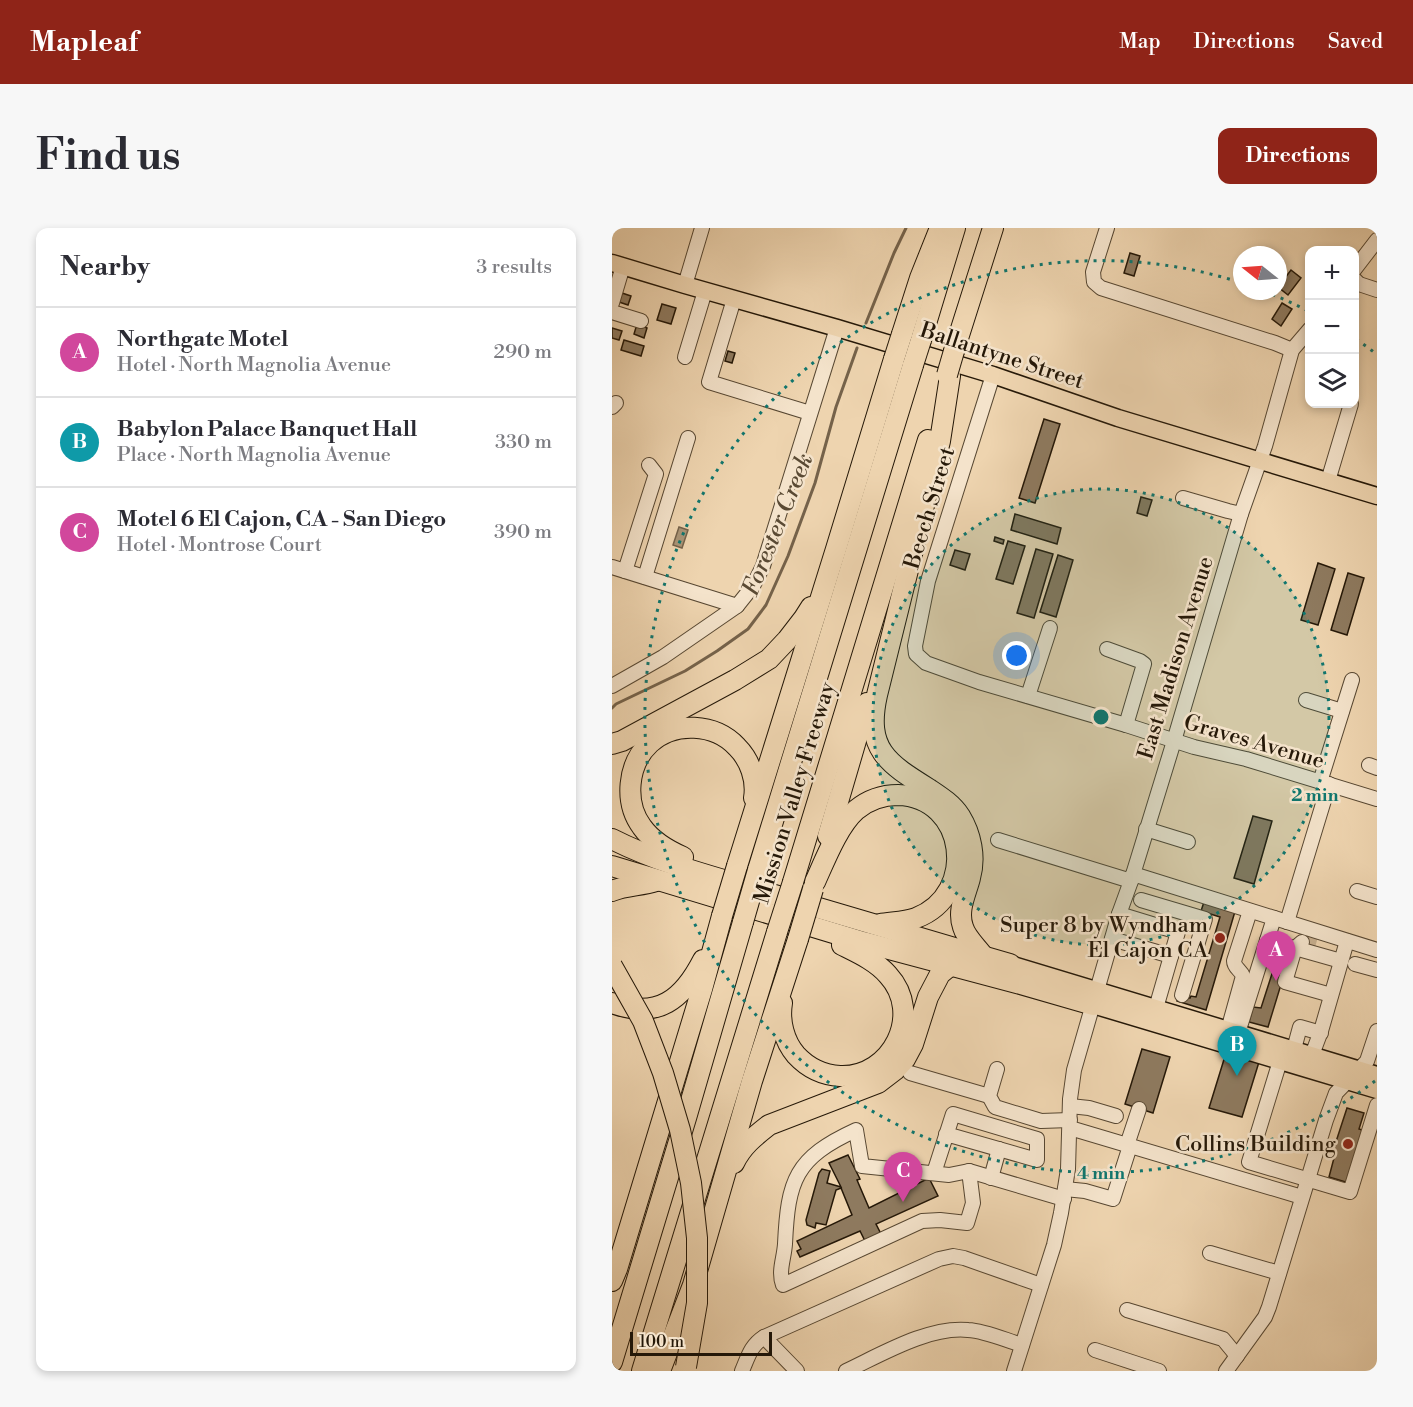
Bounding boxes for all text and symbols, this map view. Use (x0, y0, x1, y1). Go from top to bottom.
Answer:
text: Mapleaf (30, 25, 138, 60)
text: Map (1119, 29, 1161, 55)
text: Directions (1194, 29, 1295, 55)
text: Saved (1328, 29, 1383, 55)
button: Directions (1218, 128, 1377, 184)
text: Find us (36, 130, 180, 183)
north arrow (1233, 246, 1287, 300)
map controls (1305, 246, 1359, 408)
button: + (1305, 246, 1359, 300)
text: Nearby (60, 251, 150, 283)
text: 3 results (476, 255, 552, 280)
button: − (1305, 300, 1359, 354)
street label: Ballantyne Street (916, 316, 1088, 395)
text: Northgate Motel (117, 326, 288, 353)
text: A (72, 340, 87, 365)
text: 290 m (494, 340, 552, 365)
text: Hotel · North Magnolia Avenue (117, 353, 391, 378)
button: layers (1305, 354, 1359, 408)
text: Babylon Palace Banquet Hall (117, 416, 417, 443)
text: B (72, 430, 87, 455)
text: 330 m (495, 430, 552, 455)
text: Place · North Magnolia Avenue (117, 443, 391, 468)
street label: Beech Street (898, 444, 961, 573)
water label: Forester Creek (736, 449, 820, 601)
text: Motel 6 El Cajon, CA - San Diego (117, 506, 446, 533)
text: C (72, 520, 87, 545)
text: 390 m (494, 520, 552, 545)
text: Hotel · Montrose Court (117, 533, 322, 558)
street label: East Madison Avenue (1132, 553, 1220, 763)
your location (1002, 641, 1031, 670)
street label: Mission Valley Freeway (748, 679, 842, 907)
centre of rings (1091, 707, 1111, 727)
street label: Graves Avenue (1181, 709, 1327, 775)
text: 2 min (1291, 784, 1339, 807)
place label: Super 8 by Wyndham El Cajon CA (1000, 912, 1209, 964)
marker: Super 8 by Wyndham El Cajon CA (1213, 931, 1227, 945)
pin: A (1256, 932, 1296, 981)
pin: B (1218, 1026, 1256, 1076)
place label: Collins Building (1175, 1131, 1337, 1158)
marker: Collins Building (1341, 1137, 1355, 1151)
pin: C (884, 1152, 922, 1202)
text: 4 min (1077, 1162, 1125, 1185)
scale bar (630, 1329, 772, 1356)
text: 100 m (639, 1332, 684, 1352)

